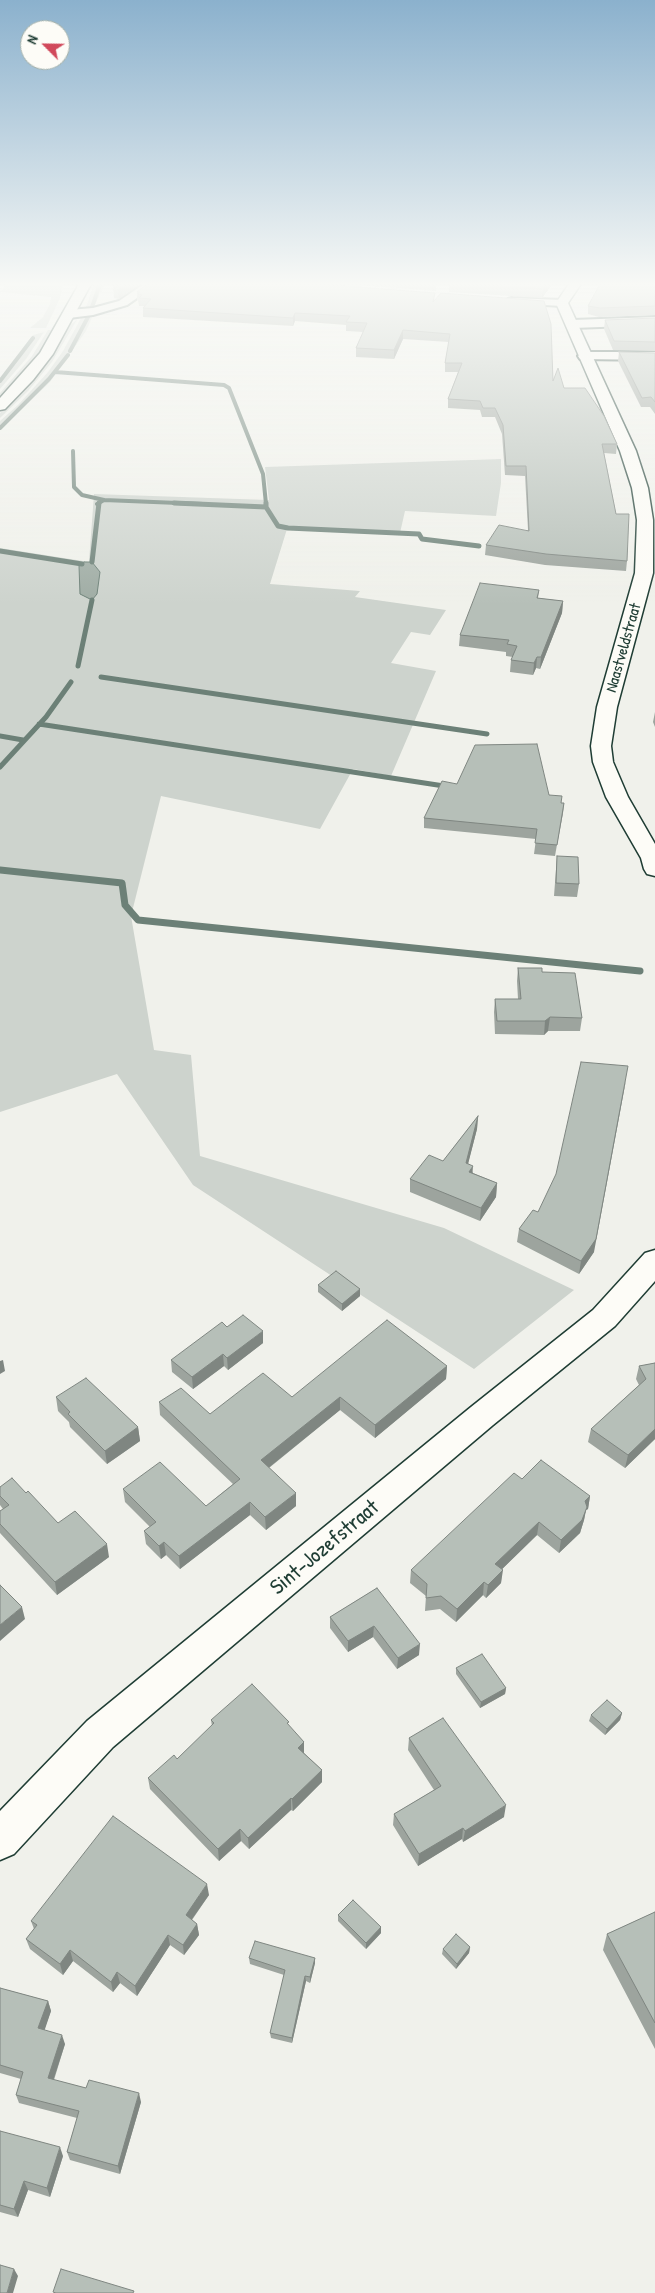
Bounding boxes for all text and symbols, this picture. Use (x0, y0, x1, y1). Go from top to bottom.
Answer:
north arrow (20, 20, 70, 70)
text: N (21, 32, 42, 46)
street label: Naastveldstraat (602, 601, 646, 695)
street label: Sint-Jozefstraat (265, 1495, 385, 1601)

